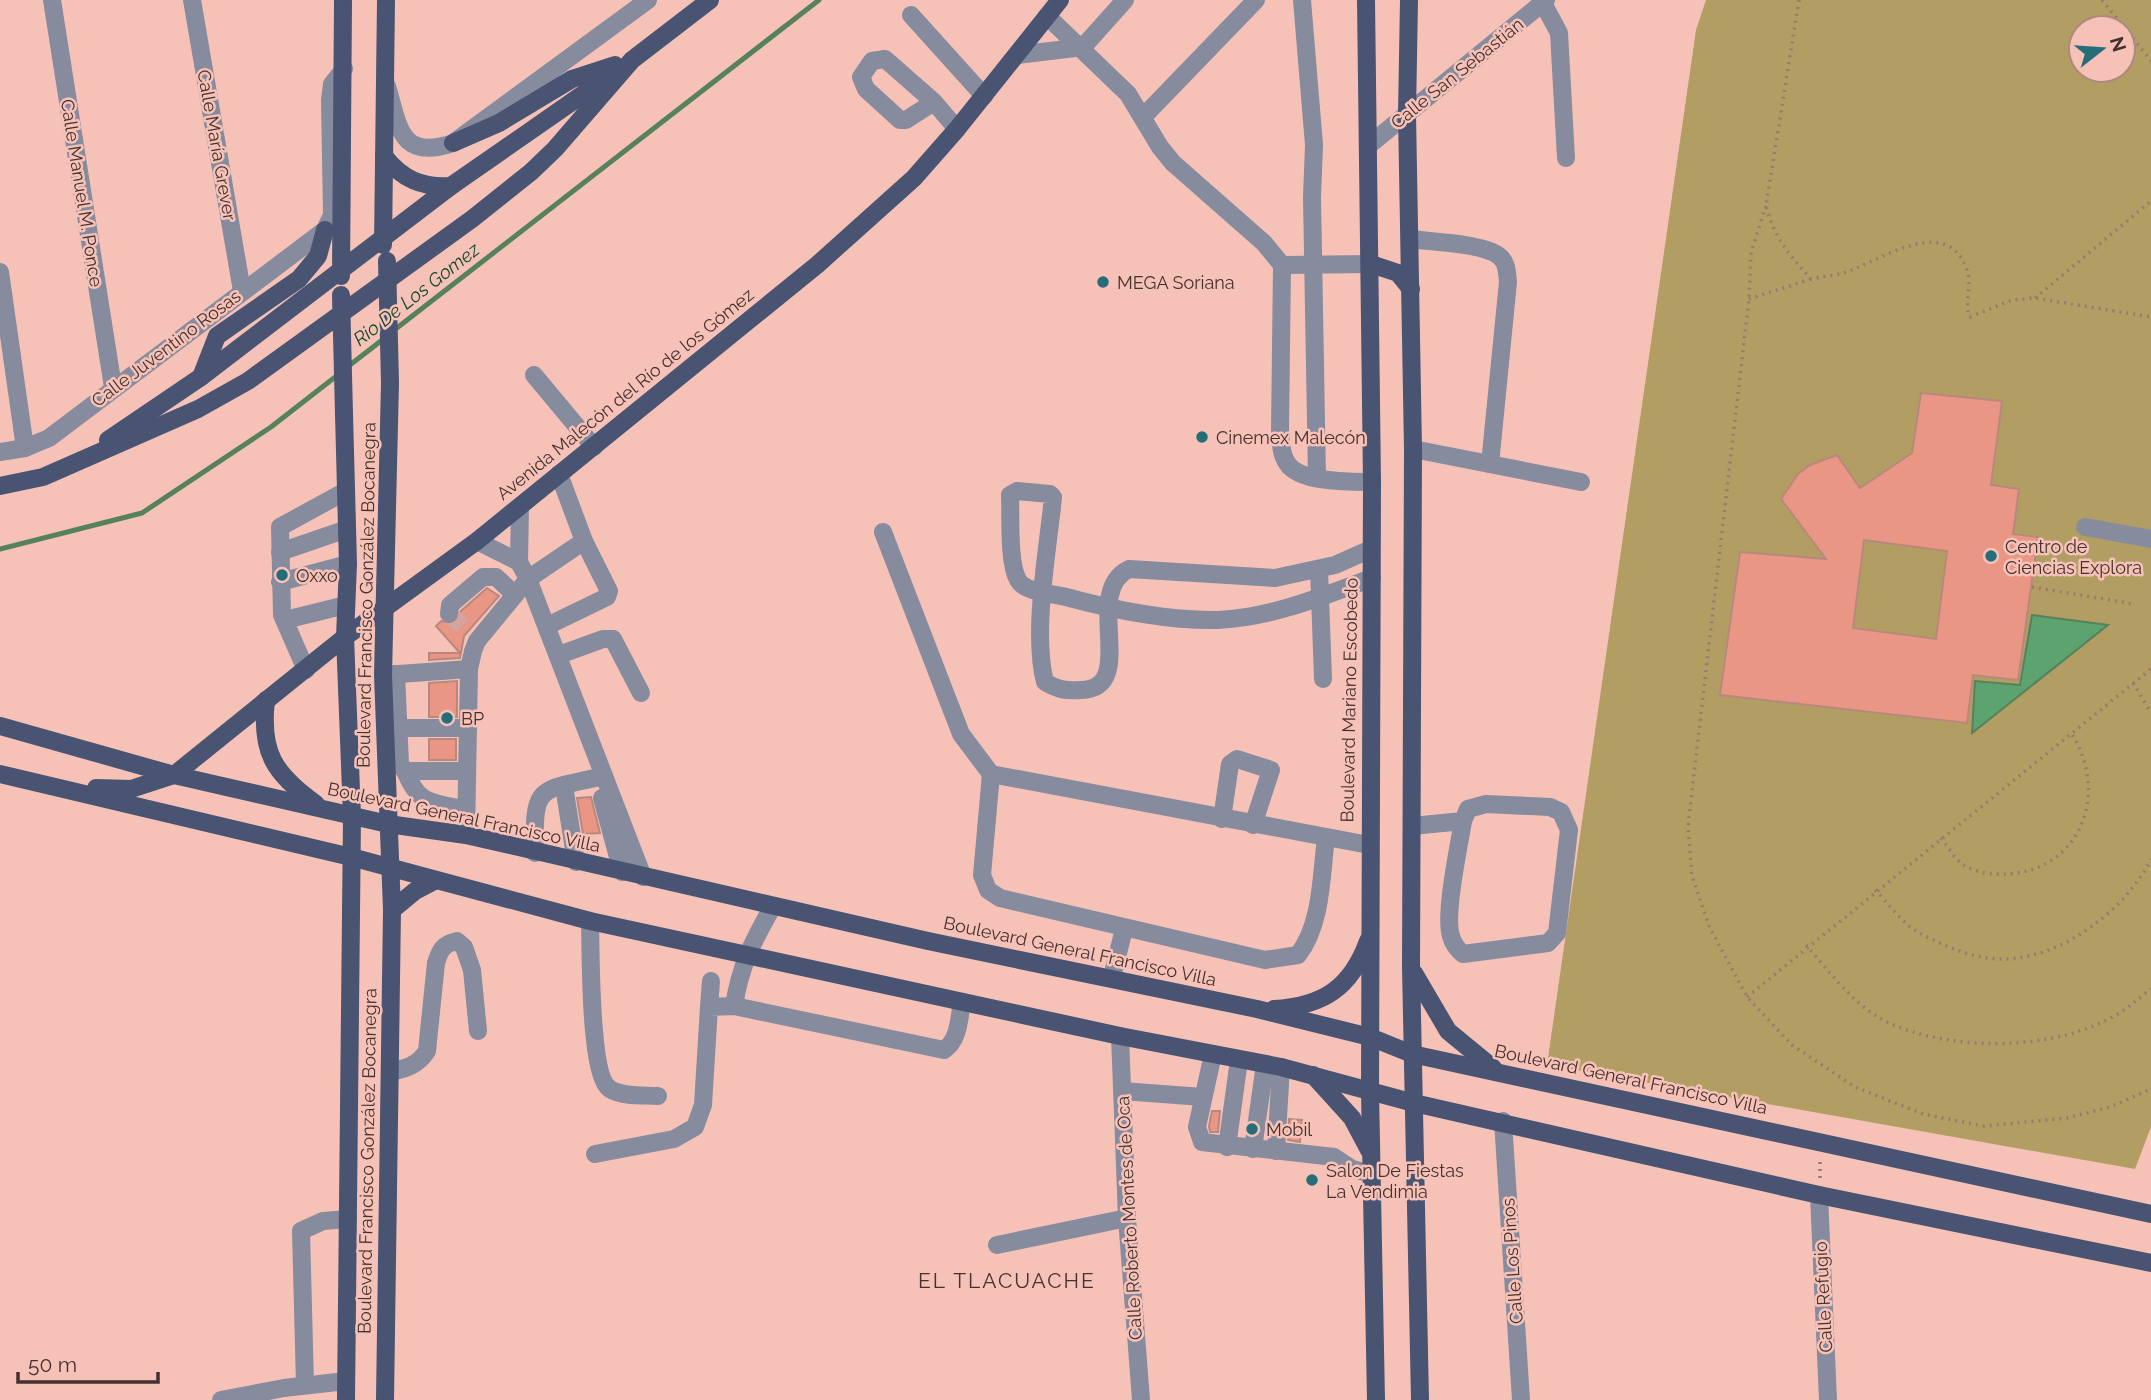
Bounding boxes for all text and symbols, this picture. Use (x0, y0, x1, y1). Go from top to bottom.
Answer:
street label: Calle San Sebastián (1387, 13, 1527, 133)
north arrow (2067, 14, 2137, 84)
text: N (2106, 34, 2131, 54)
street label: Calle María Grever (193, 68, 241, 223)
street label: Calle Manuel M. Ponce (57, 98, 107, 289)
water label: Rio De Los Gomez (349, 237, 484, 350)
place label: MEGA Soriana (1117, 272, 1235, 293)
marker: MEGA Soriana (1095, 274, 1111, 290)
street label: Avenida Malecón del Río de los Gómez (492, 284, 758, 504)
street label: Calle Juventino Rosas (87, 285, 245, 411)
street label: Boulevard Francisco González Bocanegra (352, 422, 380, 768)
place label: Cinemex Malecón (1216, 427, 1366, 448)
marker: Cinemex Malecón (1194, 429, 1210, 445)
place label: Centro de Ciencias Explora (2005, 536, 2142, 578)
marker: Centro de Ciencias Explora (1983, 548, 1999, 564)
place label: Oxxo (296, 565, 338, 586)
marker: Oxxo (274, 567, 290, 583)
street label: Boulevard Mariano Escobedo (1336, 577, 1362, 823)
place label: BP (461, 708, 484, 729)
marker: BP (439, 710, 455, 726)
street label: Boulevard General Francisco Villa (326, 778, 602, 856)
street label: Boulevard General Francisco Villa (942, 912, 1218, 990)
street label: Boulevard Francisco González Bocanegra (353, 988, 381, 1334)
street label: Boulevard General Francisco Villa (1493, 1040, 1769, 1118)
street label: Calle Roberto Montes de Oca (1112, 1095, 1146, 1341)
place label: Mobil (1266, 1119, 1312, 1140)
marker: Mobil (1244, 1121, 1260, 1137)
place label: Salon De Fiestas La Vendimia (1326, 1160, 1464, 1202)
marker: Salon De Fiestas La Vendimia (1304, 1172, 1320, 1188)
street label: Calle Los Pinos (1497, 1197, 1527, 1325)
street label: Calle Refugio (1810, 1241, 1836, 1353)
district label: EL TLACUACHE (918, 1268, 1096, 1293)
scale bar (18, 1340, 158, 1384)
text: 50 m (28, 1352, 77, 1377)

